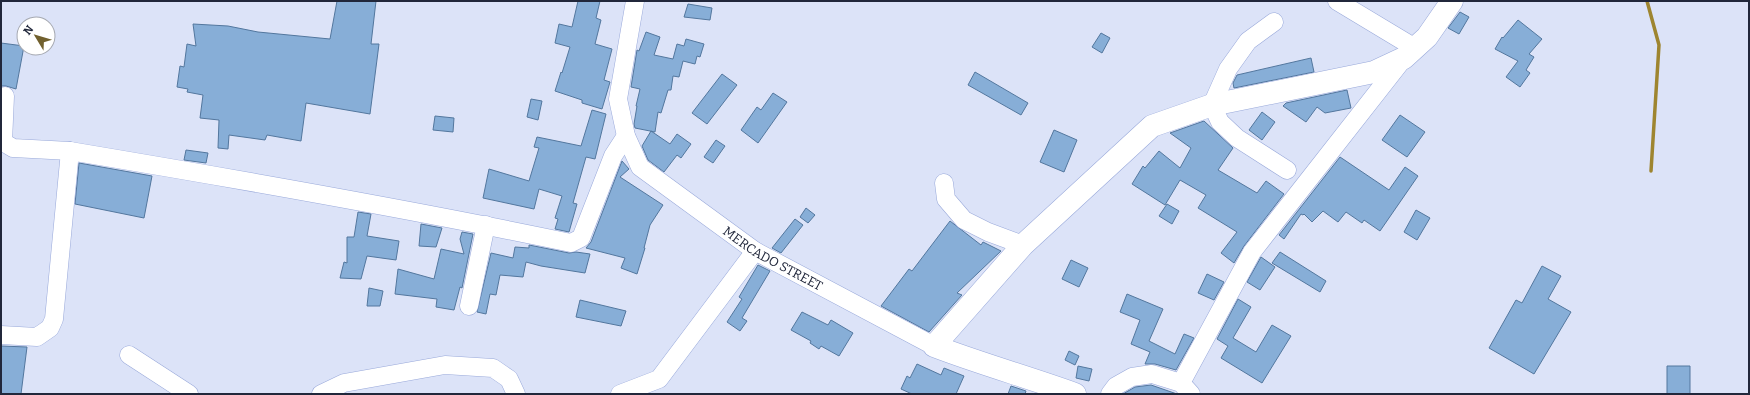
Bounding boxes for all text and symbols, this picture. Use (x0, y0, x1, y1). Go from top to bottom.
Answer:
north arrow (16, 16, 56, 56)
text: N (21, 22, 37, 38)
street label: MERCADO STREET (721, 223, 826, 293)

